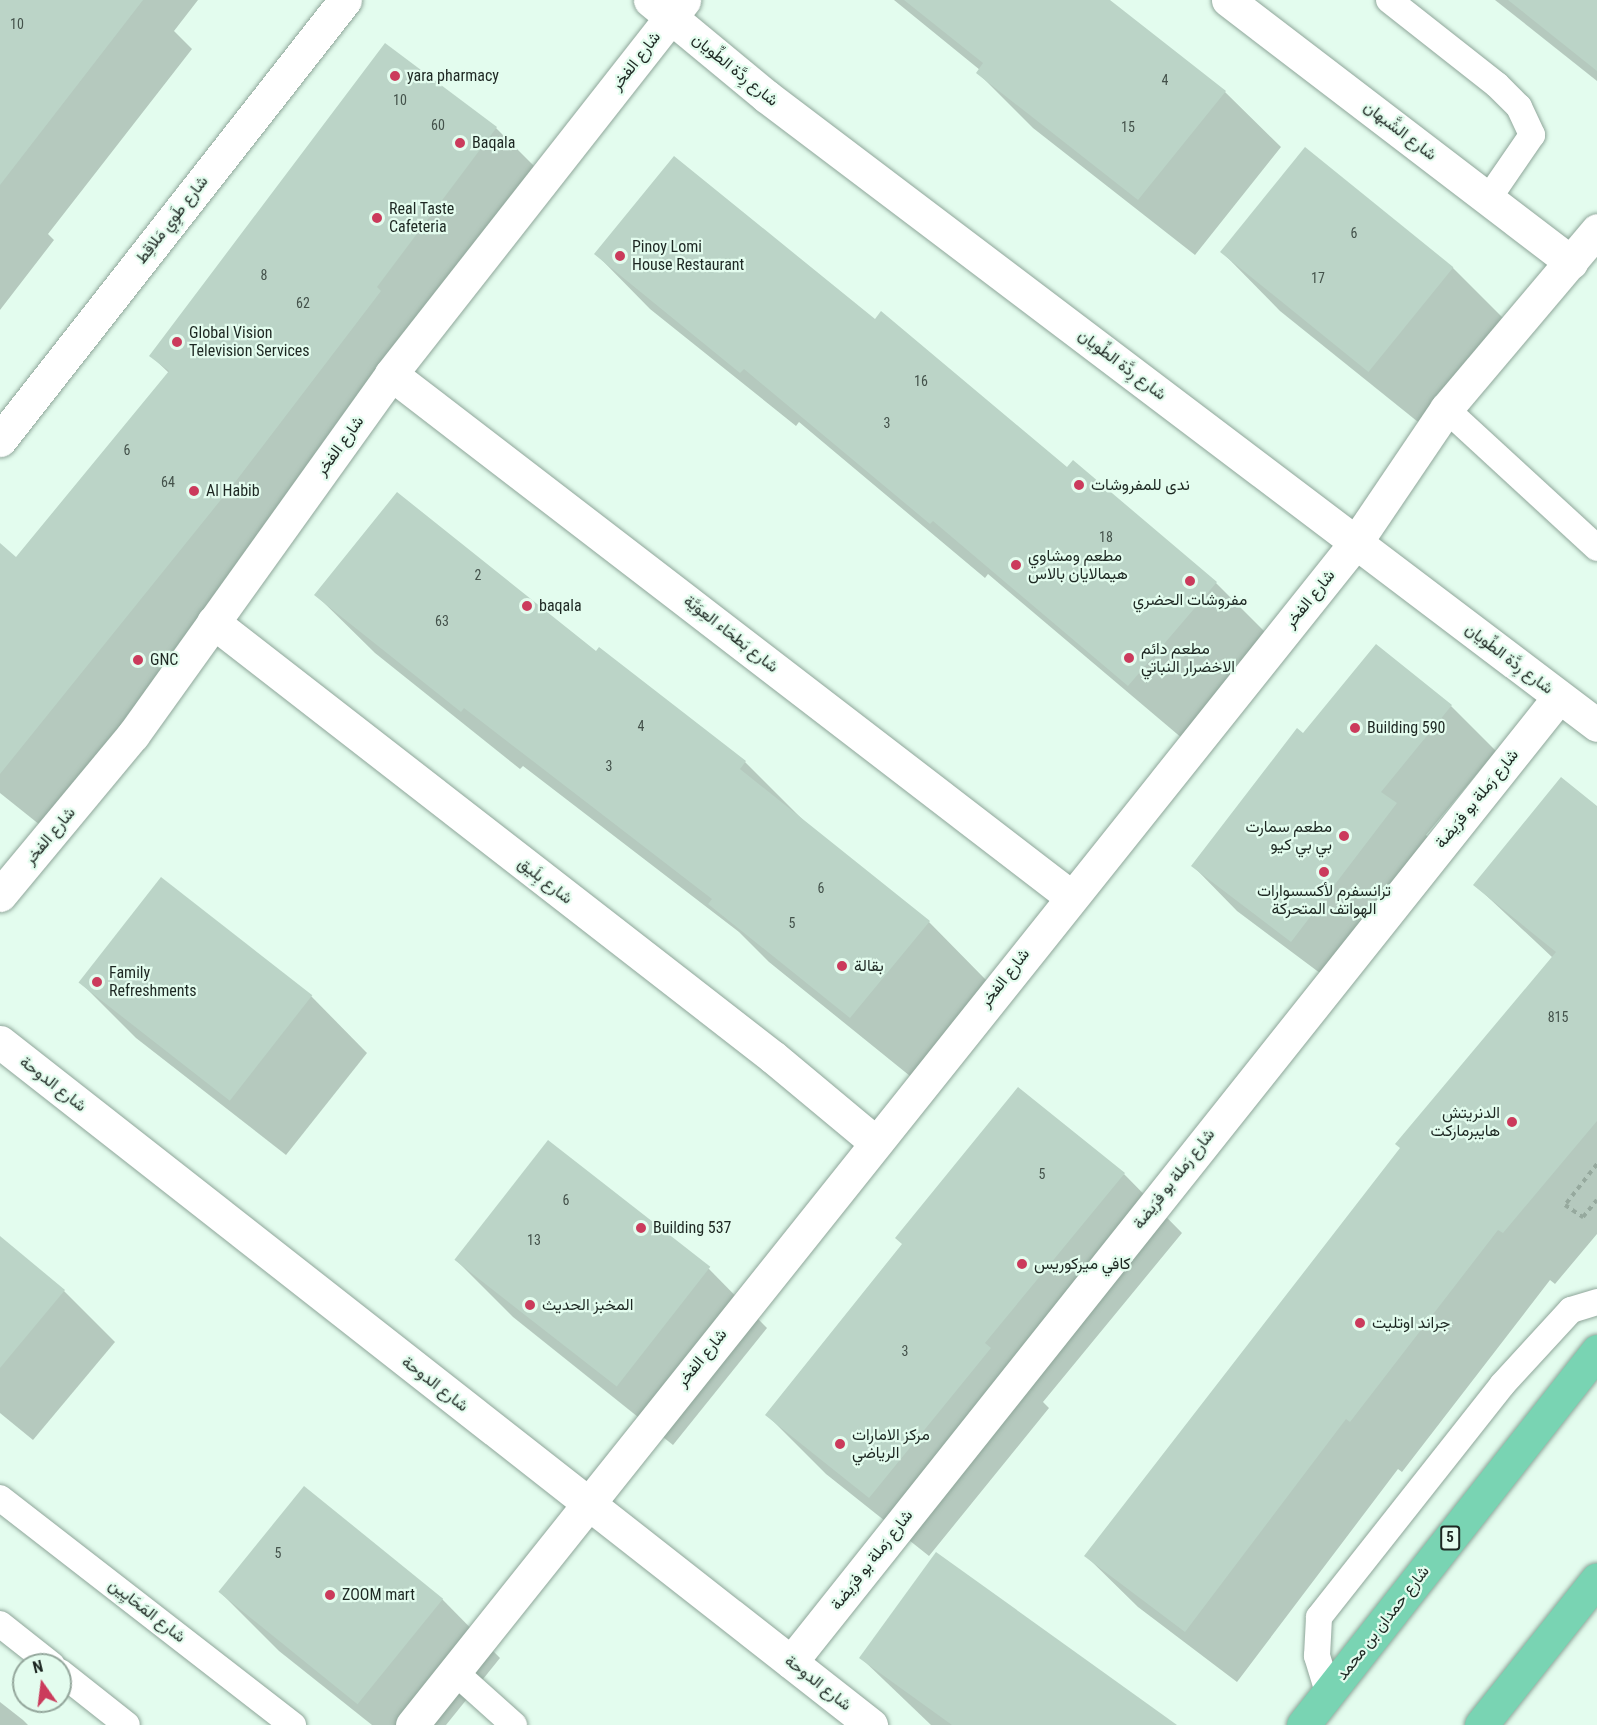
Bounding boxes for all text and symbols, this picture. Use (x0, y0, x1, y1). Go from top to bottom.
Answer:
house number: 10 (10, 16, 24, 32)
street label: شارع الفخر (607, 28, 665, 94)
street label: شارع رِدَّة الطِّويان (688, 29, 782, 111)
place label: yara pharmacy (407, 66, 499, 86)
marker: yara pharmacy (388, 69, 402, 83)
house number: 4 (1162, 72, 1168, 88)
house number: 10 (393, 92, 407, 108)
street label: شارع الشَّبهان (1360, 97, 1440, 165)
house number: 60 (431, 117, 445, 133)
house number: 15 (1121, 119, 1135, 135)
place label: Baqala (472, 133, 515, 153)
marker: Baqala (453, 136, 467, 150)
street label: شارع طَوِي مَلاقِط (132, 172, 212, 268)
place label: Real Taste Cafeteria (389, 199, 455, 237)
marker: Real Taste Cafeteria (370, 211, 384, 225)
house number: 6 (1351, 225, 1357, 241)
place label: Pinoy Lomi House Restaurant (632, 237, 744, 275)
marker: Pinoy Lomi House Restaurant (613, 249, 627, 263)
house number: 8 (261, 267, 267, 283)
house number: 17 (1311, 270, 1325, 286)
house number: 62 (296, 295, 310, 311)
place label: Global Vision Television Services (189, 323, 310, 361)
street label: شارع رِدَّة الطِّويان (1074, 326, 1170, 404)
marker: Global Vision Television Services (170, 335, 184, 349)
house number: 16 (914, 373, 928, 389)
street label: شارع الفخر (312, 412, 368, 480)
house number: 3 (884, 415, 890, 431)
house number: 6 (124, 442, 130, 458)
house number: 64 (161, 474, 175, 490)
place label: ندى للمفروشات (1091, 475, 1190, 495)
marker: ندى للمفروشات (1072, 478, 1086, 492)
place label: Al Habib (206, 481, 260, 501)
marker: Al Habib (187, 484, 201, 498)
house number: 18 (1099, 529, 1113, 545)
place label: مطعم ومشاوي هيمالايان بالاس (1028, 546, 1128, 584)
marker: مطعم ومشاوي هيمالايان بالاس (1009, 558, 1023, 572)
street label: شارع الفخر (1281, 566, 1339, 632)
house number: 2 (475, 567, 481, 583)
marker: مفروشات الحضري (1183, 574, 1197, 588)
place label: مفروشات الحضري (1133, 590, 1247, 610)
street label: شارع بَطحَاء العِوَيَّة (680, 591, 782, 677)
place label: baqala (539, 596, 582, 616)
marker: baqala (520, 599, 534, 613)
house number: 63 (435, 613, 449, 629)
street label: شارع رِدَّة الطِّويان (1461, 620, 1557, 698)
place label: مطعم دائم الاخضرار النباتي (1141, 639, 1235, 677)
place label: GNC (150, 650, 178, 670)
marker: مطعم دائم الاخضرار النباتي (1122, 651, 1136, 665)
marker: GNC (131, 653, 145, 667)
house number: 4 (638, 718, 644, 734)
place label: Building 590 (1367, 718, 1445, 738)
marker: Building 590 (1348, 721, 1362, 735)
street label: شارع رَملة بو فرَيضة (1431, 746, 1523, 852)
house number: 3 (606, 758, 612, 774)
street label: شارع الفخر (20, 803, 80, 869)
place label: مطعم سمارت بي بي كيو (1246, 817, 1332, 855)
marker: مطعم سمارت بي بي كيو (1337, 829, 1351, 843)
street label: شارع بِلَيق (514, 854, 576, 908)
marker: ترانسفرم لأكسسوارات الهواتف المتحركة (1317, 865, 1331, 879)
house number: 6 (818, 880, 824, 896)
place label: ترانسفرم لأكسسوارات الهواتف المتحركة (1257, 881, 1391, 919)
house number: 5 (789, 915, 795, 931)
street label: شارع الفخر (976, 945, 1034, 1011)
place label: بقالة (854, 956, 884, 976)
marker: بقالة (835, 959, 849, 973)
place label: Family Refreshments (109, 963, 197, 1001)
marker: Family Refreshments (90, 975, 104, 989)
house number: 815 (1548, 1009, 1568, 1025)
street label: شارع الدوحة (16, 1052, 90, 1116)
place label: الدنريتش هايبرماركت (1431, 1103, 1500, 1141)
marker: الدنريتش هايبرماركت (1505, 1115, 1519, 1129)
street label: شارع رَملة بو فرَيضة (1129, 1125, 1219, 1233)
house number: 5 (1039, 1166, 1045, 1182)
house number: 6 (563, 1192, 569, 1208)
place label: Building 537 (653, 1218, 731, 1238)
marker: Building 537 (634, 1221, 648, 1235)
house number: 13 (527, 1232, 541, 1248)
place label: كافي ميركوريس (1034, 1254, 1131, 1274)
marker: كافي ميركوريس (1015, 1257, 1029, 1271)
place label: المخبز الحديث (542, 1295, 633, 1315)
marker: المخبز الحديث (523, 1298, 537, 1312)
place label: جراند اوتليت (1372, 1313, 1450, 1333)
marker: جراند اوتليت (1353, 1316, 1367, 1330)
street label: شارع الفخر (673, 1325, 731, 1391)
house number: 3 (902, 1343, 908, 1359)
street label: شارع الدوحة (398, 1352, 472, 1416)
place label: مركز الامارات الرياضي (852, 1425, 930, 1463)
marker: مركز الامارات الرياضي (833, 1437, 847, 1451)
street label: شارع رَملة بو فرَيضة (827, 1506, 917, 1614)
road number: 5 (1440, 1526, 1460, 1550)
house number: 5 (275, 1545, 281, 1561)
street label: شارع حمدان بن محمد (1332, 1562, 1434, 1684)
street label: شارع المَحَايِين (105, 1575, 189, 1647)
place label: ZOOM mart (342, 1585, 415, 1605)
marker: ZOOM mart (323, 1588, 337, 1602)
street label: شارع الدوحة (781, 1651, 855, 1715)
north arrow (12, 1653, 72, 1713)
text: N (31, 1657, 45, 1677)

